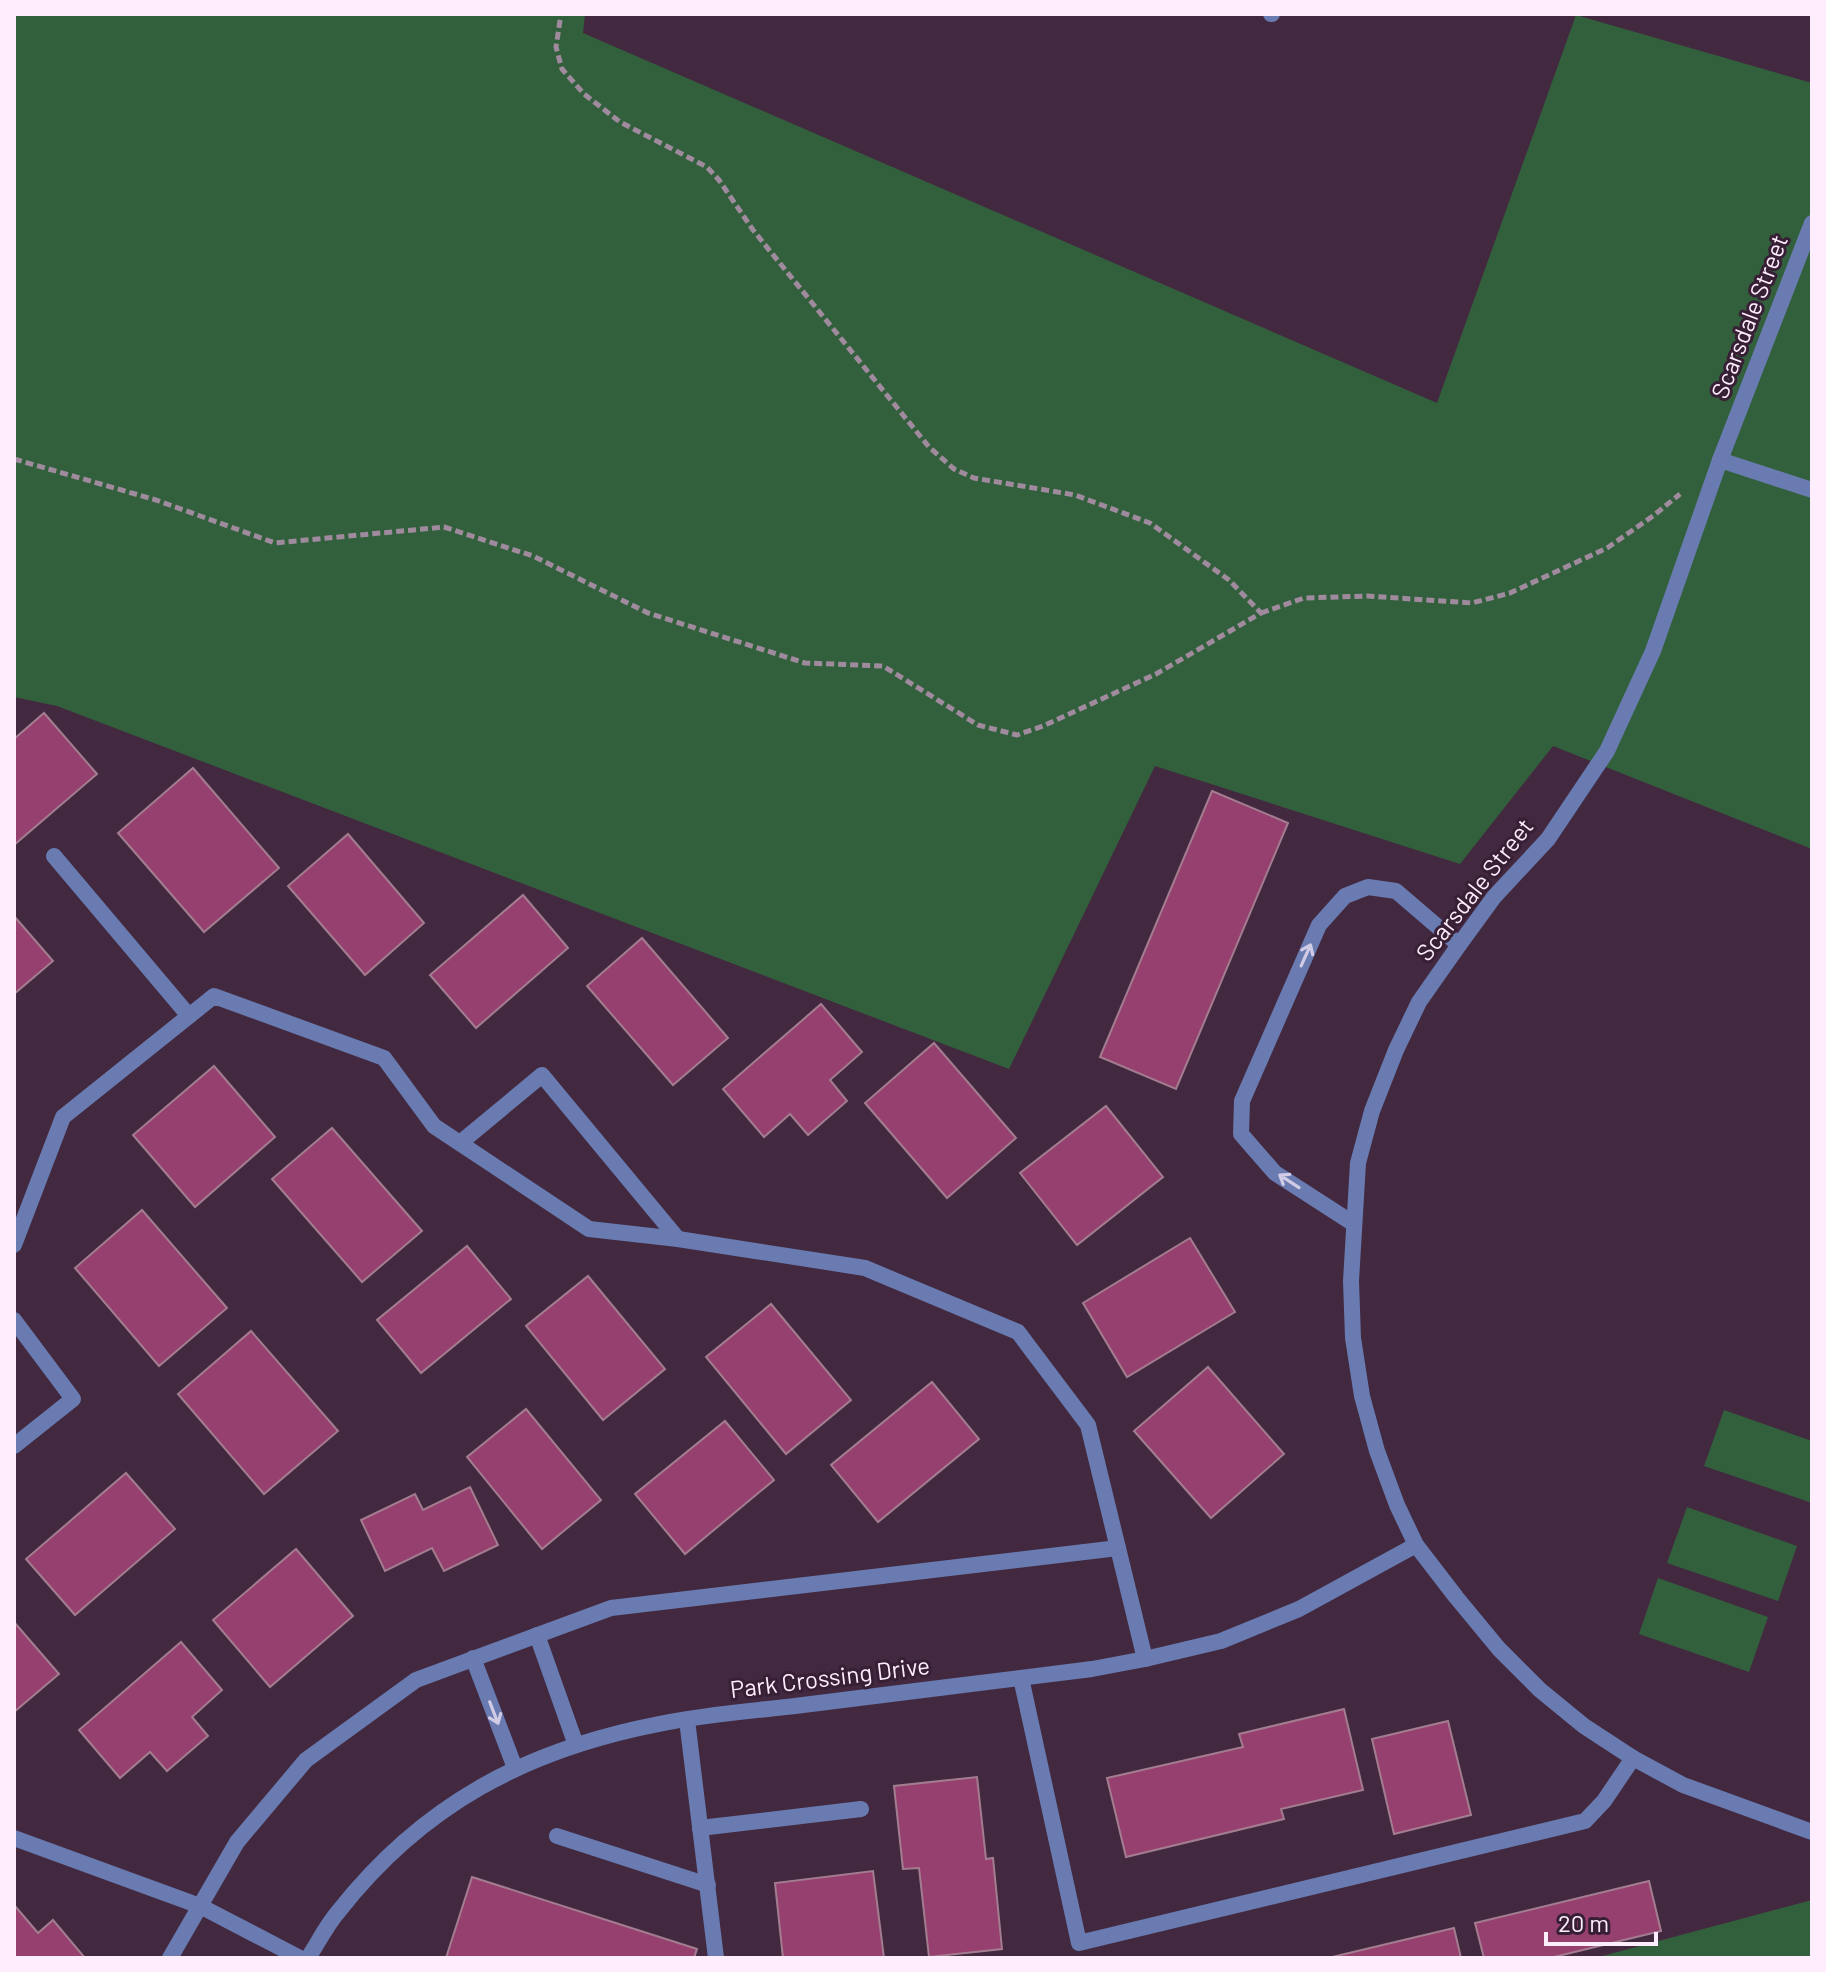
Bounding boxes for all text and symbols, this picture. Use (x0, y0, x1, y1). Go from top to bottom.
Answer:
street label: Scarsdale Street (1704, 231, 1793, 402)
street label: Scarsdale Street (1409, 812, 1538, 966)
one-way arrow (1300, 943, 1315, 968)
one-way arrow (1278, 1173, 1300, 1190)
street label: Park Crossing Drive (728, 1650, 931, 1703)
one-way arrow (488, 1700, 502, 1725)
scale bar (1546, 1896, 1656, 1946)
text: 20 m (1558, 1908, 1609, 1937)

